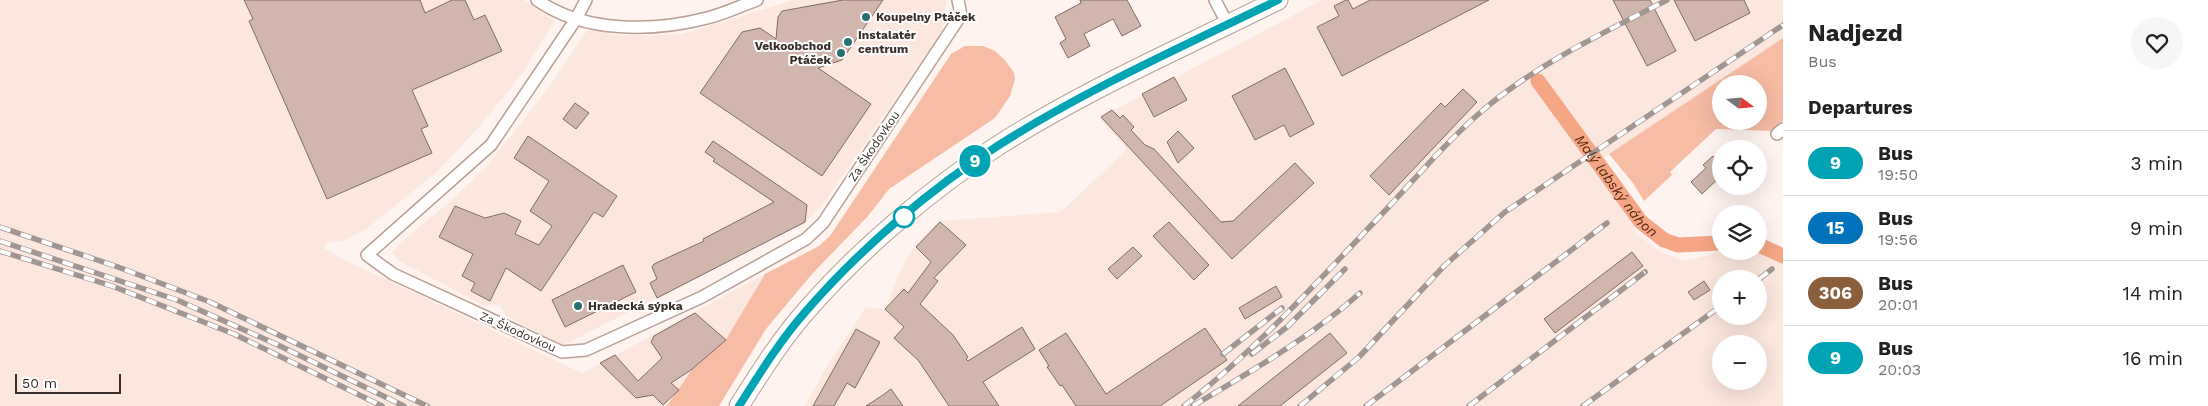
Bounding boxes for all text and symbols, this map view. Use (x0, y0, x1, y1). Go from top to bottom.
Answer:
place label: Koupelny Ptáček (876, 10, 976, 24)
marker: Koupelny Ptáček (860, 11, 872, 23)
button: heart (2131, 17, 2183, 69)
text: Nadjezd (1808, 19, 1903, 47)
place label: Instalatér centrum (858, 28, 917, 56)
marker: Instalatér centrum (842, 36, 854, 48)
place label: Velkoobchod Ptáček (755, 39, 832, 67)
marker: Velkoobchod Ptáček (835, 47, 847, 59)
text: Bus (1808, 52, 1837, 71)
north arrow (1712, 75, 1768, 130)
map controls (1712, 75, 1767, 390)
text: Departures (1808, 96, 1913, 119)
street label: Za Škodovkou (845, 108, 903, 184)
water label: Malý labský náhon (1572, 131, 1661, 240)
button: locate (1712, 140, 1767, 195)
text: Bus (1878, 142, 1913, 165)
line badge: 9 (959, 145, 991, 177)
text: 9 (969, 150, 981, 171)
text: 9 (1830, 152, 1841, 173)
text: 3 min (2131, 152, 2183, 175)
text: 19:50 (1878, 165, 1918, 184)
button: layers (1712, 205, 1767, 260)
unlabelled marker (893, 206, 915, 228)
text: Bus (1878, 207, 1913, 230)
text: 15 (1826, 217, 1845, 238)
text: 9 min (2130, 217, 2183, 240)
text: 19:56 (1878, 230, 1918, 249)
button: + (1712, 270, 1767, 325)
text: Bus (1878, 272, 1913, 295)
text: 306 (1819, 282, 1852, 303)
text: 14 min (2123, 282, 2183, 305)
text: 20:01 (1878, 295, 1918, 314)
place label: Hradecká sýpka (588, 299, 683, 313)
marker: Hradecká sýpka (572, 300, 584, 312)
street label: Za Škodovkou (478, 309, 558, 355)
button: − (1712, 335, 1767, 390)
text: Bus (1878, 337, 1913, 360)
text: 9 (1830, 347, 1841, 368)
text: 16 min (2123, 347, 2183, 370)
text: 20:03 (1878, 360, 1921, 379)
scale bar (15, 371, 121, 394)
text: 50 m (22, 375, 57, 391)

